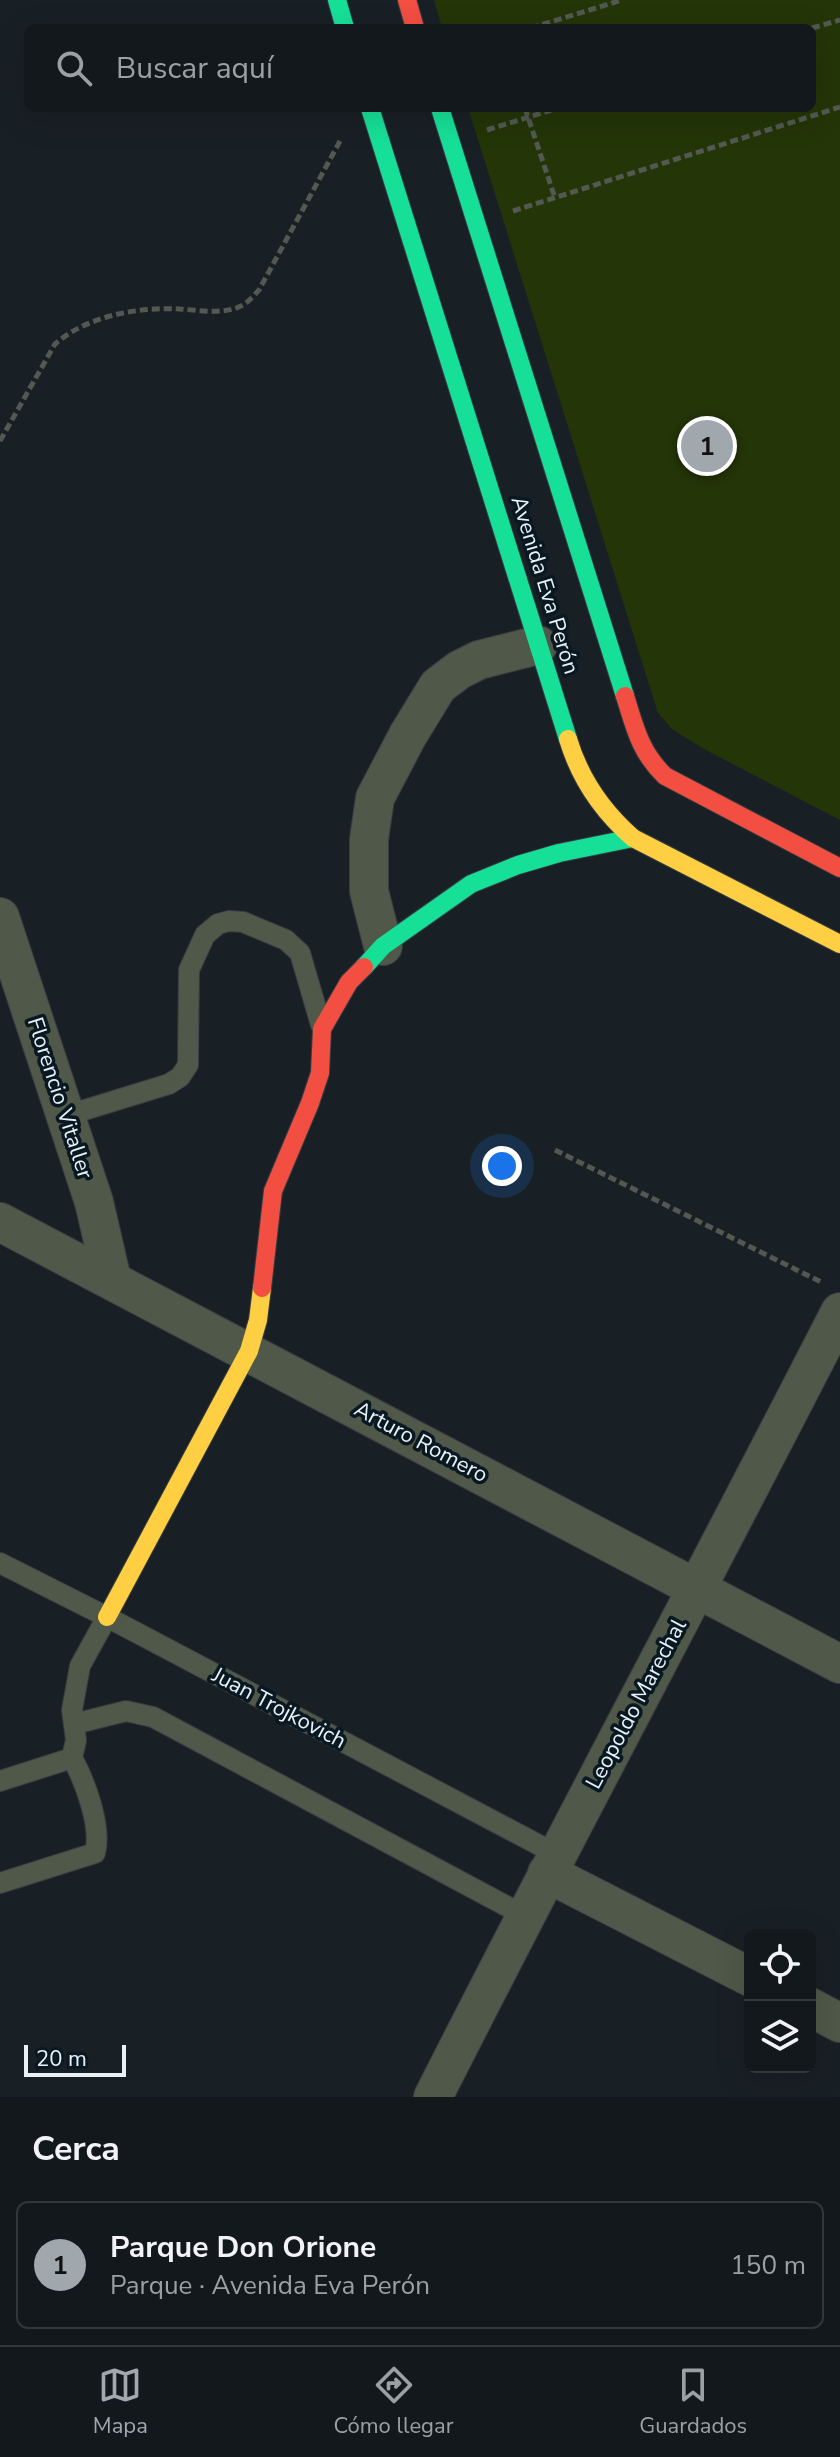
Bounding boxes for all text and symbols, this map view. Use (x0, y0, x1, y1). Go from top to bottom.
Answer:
search box (24, 24, 816, 112)
icon: search (52, 46, 96, 90)
text: Buscar aquí (116, 48, 273, 89)
pin: 1 (681, 416, 733, 476)
street label: Avenida Eva Perón (504, 492, 586, 678)
street label: Florencio Vitaller (20, 1014, 100, 1183)
your location (482, 1146, 522, 1186)
street label: Arturo Romero (349, 1394, 493, 1490)
street label: Leopoldo Marechal (578, 1613, 694, 1794)
street label: Juan Trojkovich (206, 1660, 351, 1756)
map controls (744, 1929, 816, 2073)
button: locate (744, 1929, 816, 2001)
button: layers (744, 2001, 816, 2073)
scale bar (24, 2041, 126, 2077)
text: 20 m (36, 2044, 87, 2074)
text: Cerca (32, 2126, 120, 2172)
text: Parque Don Orione (110, 2227, 376, 2268)
text: 1 (52, 2248, 68, 2283)
text: 150 m (730, 2248, 806, 2283)
text: Parque · Avenida Eva Perón (110, 2268, 430, 2303)
tab: Mapa (93, 2363, 148, 2441)
tab: Cómo llegar (334, 2363, 454, 2441)
tab: Guardados (639, 2363, 747, 2441)

